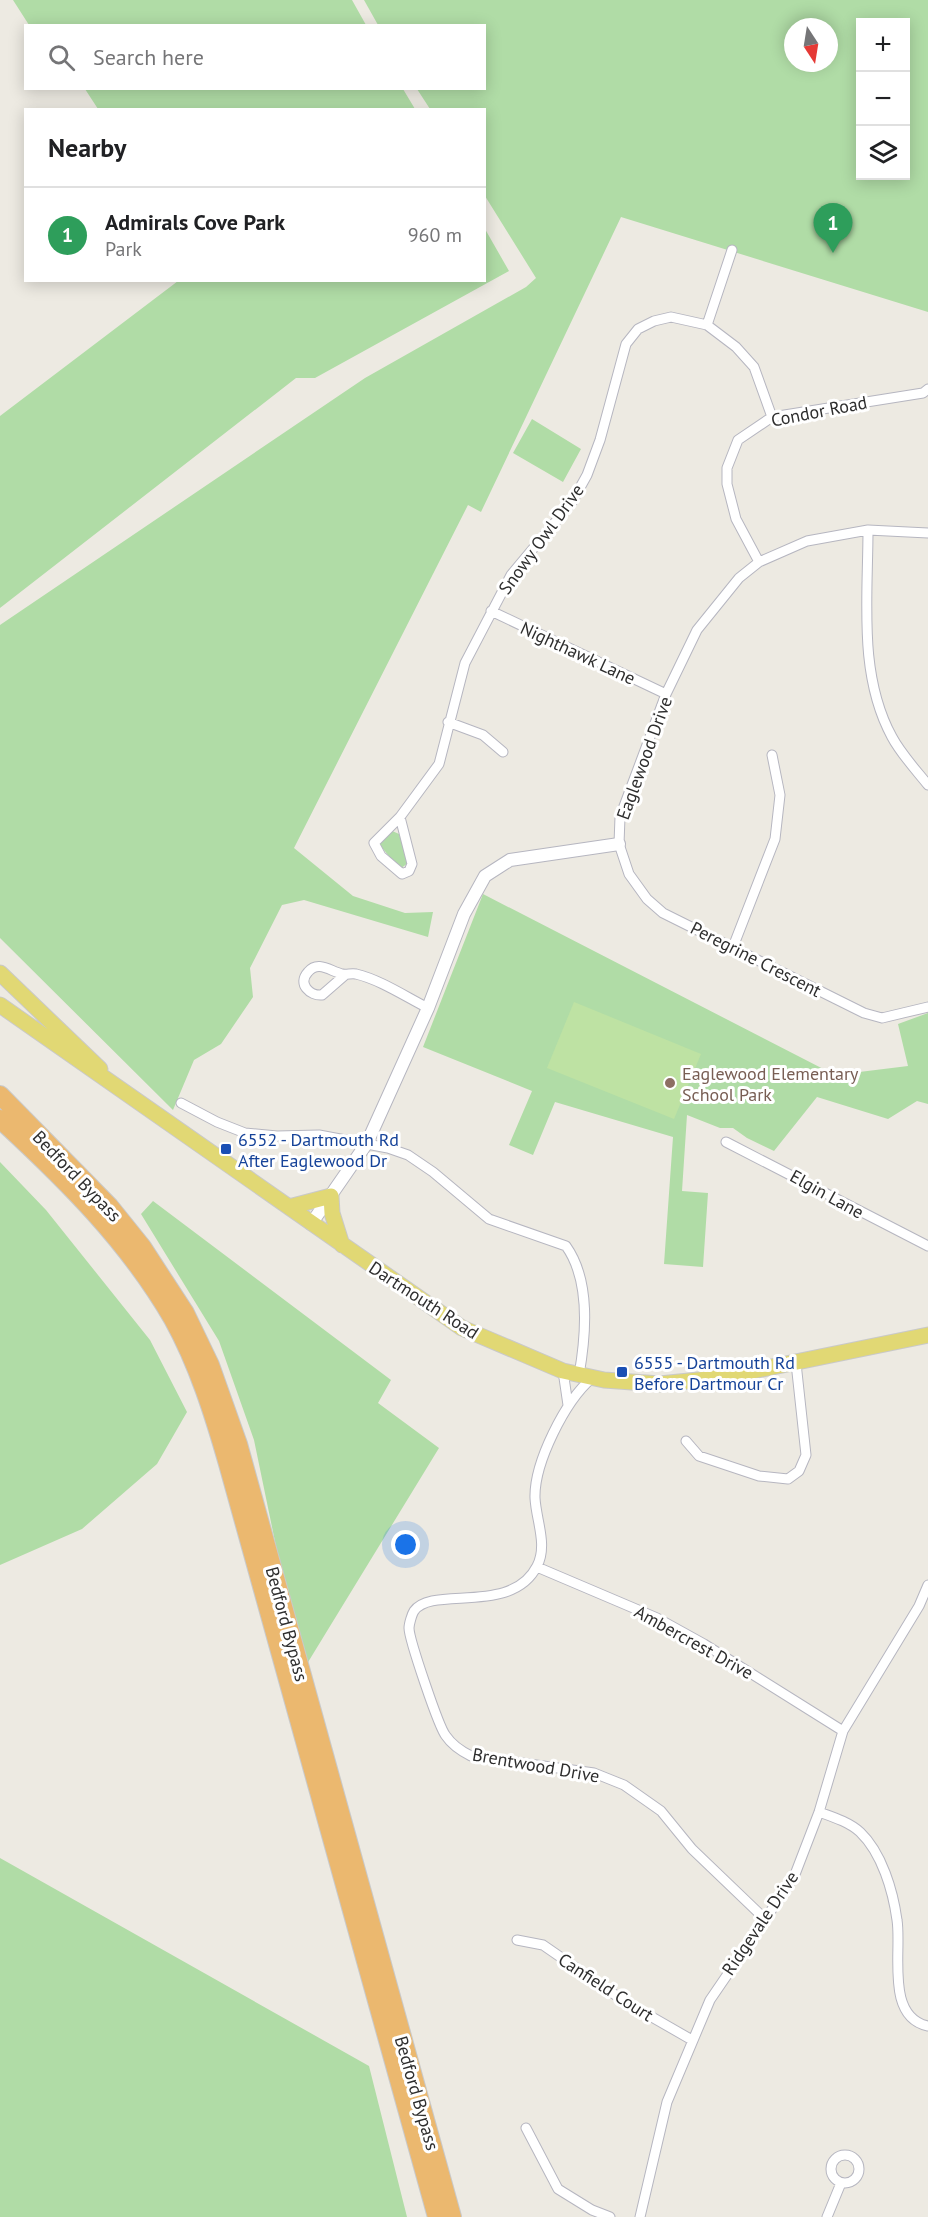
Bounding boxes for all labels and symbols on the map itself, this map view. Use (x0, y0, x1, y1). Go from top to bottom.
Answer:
north arrow (784, 18, 838, 72)
pin: 1 (814, 204, 852, 253)
street label: Condor Road (769, 390, 869, 432)
street label: Snowy Owl Drive (493, 479, 589, 599)
street label: Nighthawk Lane (517, 616, 639, 690)
street label: Eaglewood Drive (611, 693, 677, 823)
street label: Peregrine Crescent (687, 916, 825, 1002)
place label: Eaglewood Elementary School Park (682, 1062, 859, 1106)
marker: Eaglewood Elementary School Park (663, 1076, 677, 1090)
street label: Bedford Bypass (28, 1126, 126, 1226)
place label: 6552 - Dartmouth Rd After Eaglewood Dr (238, 1128, 399, 1172)
marker: 6552 - Dartmouth Rd After Eaglewood Dr (219, 1142, 233, 1156)
street label: Elgin Lane (786, 1164, 868, 1224)
street label: Dartmouth Road (365, 1256, 483, 1344)
place label: 6555 - Dartmouth Rd Before Dartmour Cr (634, 1351, 795, 1395)
marker: 6555 - Dartmouth Rd Before Dartmour Cr (615, 1365, 629, 1379)
your location (391, 1530, 420, 1559)
street label: Bedford Bypass (261, 1564, 313, 1684)
street label: Ambercrest Drive (631, 1600, 757, 1684)
street label: Brentwood Drive (471, 1742, 601, 1788)
street label: Ridgevale Drive (717, 1867, 803, 1979)
street label: Canfield Court (554, 1948, 658, 2026)
street label: Bedford Bypass (390, 2033, 444, 2153)

